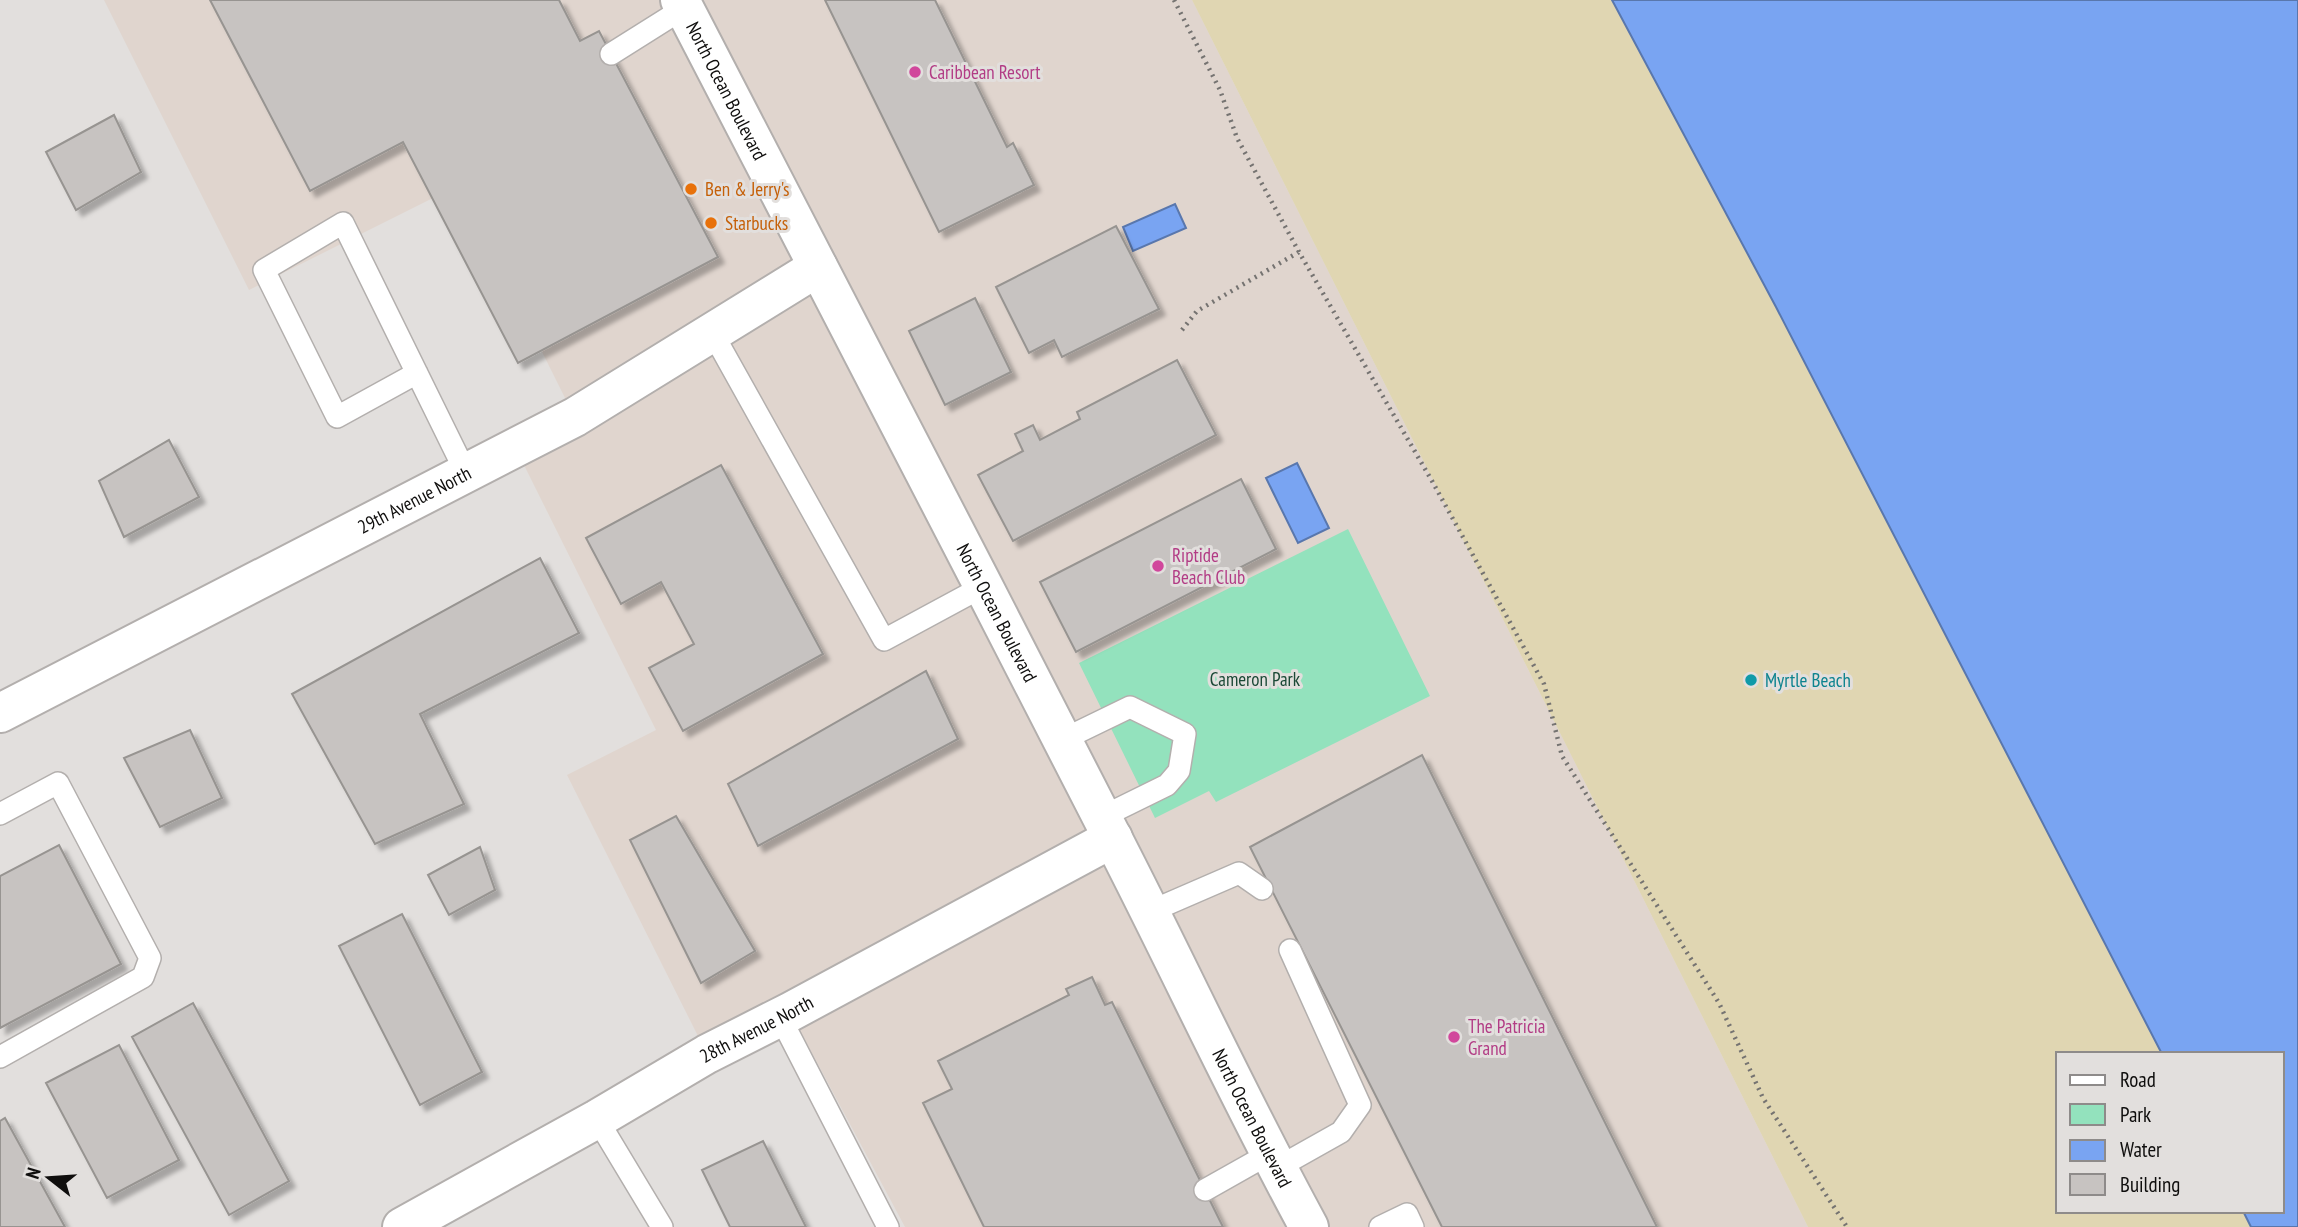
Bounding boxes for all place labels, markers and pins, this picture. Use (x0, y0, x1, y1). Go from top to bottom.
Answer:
place label: Caribbean Resort (929, 60, 1041, 84)
marker: Caribbean Resort (907, 64, 923, 80)
place label: Ben & Jerry's (705, 177, 790, 201)
marker: Ben & Jerry's (683, 181, 699, 197)
place label: Starbucks (725, 211, 788, 235)
marker: Starbucks (703, 215, 719, 231)
place label: Riptide Beach Club (1172, 543, 1245, 589)
marker: Riptide Beach Club (1150, 558, 1166, 574)
place label: Myrtle Beach (1765, 668, 1851, 692)
marker: Myrtle Beach (1743, 672, 1759, 688)
place label: The Patricia Grand (1468, 1014, 1545, 1060)
marker: The Patricia Grand (1446, 1029, 1462, 1045)

